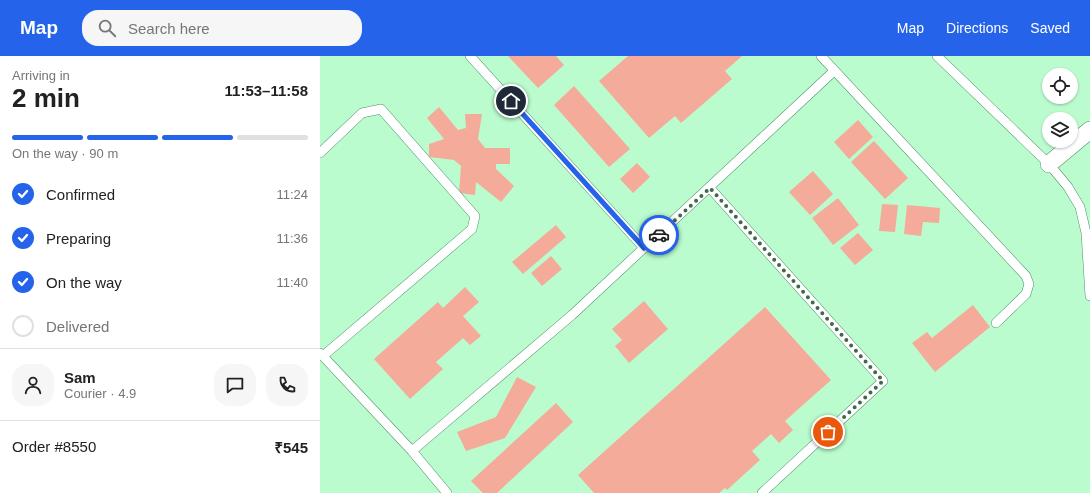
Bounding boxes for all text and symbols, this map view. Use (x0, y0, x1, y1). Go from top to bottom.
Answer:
search box (82, 10, 362, 46)
text: Map (20, 17, 58, 38)
icon: search (96, 17, 118, 39)
text: Search here (128, 20, 210, 37)
text: Map (897, 20, 924, 36)
text: Directions (946, 20, 1008, 36)
text: Saved (1030, 20, 1070, 36)
text: Arriving in (12, 68, 70, 83)
map controls (1042, 68, 1078, 148)
button: locate (1042, 68, 1078, 104)
text: 11:53–11:58 (225, 82, 308, 99)
text: 2 min (12, 83, 80, 113)
pin (494, 84, 528, 118)
icon: home (500, 90, 522, 112)
button: layers (1042, 112, 1078, 148)
text: On the way · 90 m (12, 146, 118, 161)
icon: check (12, 183, 34, 205)
text: Confirmed (46, 186, 115, 203)
text: 11:24 (276, 187, 308, 202)
courier (639, 215, 679, 255)
icon: car (648, 224, 670, 246)
icon: check (12, 227, 34, 249)
text: Preparing (46, 230, 111, 247)
text: 11:36 (276, 231, 308, 246)
icon: check (12, 271, 34, 293)
text: On the way (46, 274, 122, 291)
text: 11:40 (276, 275, 308, 290)
text: Delivered (46, 318, 109, 335)
button: person (12, 364, 54, 406)
button: chat (214, 364, 256, 406)
button: phone (266, 364, 308, 406)
text: Sam (64, 369, 96, 386)
text: Courier · 4.9 (64, 386, 136, 401)
pin (811, 415, 845, 449)
icon: bag (817, 421, 839, 443)
text: Order #8550 (12, 438, 96, 455)
text: ₹545 (274, 439, 308, 456)

